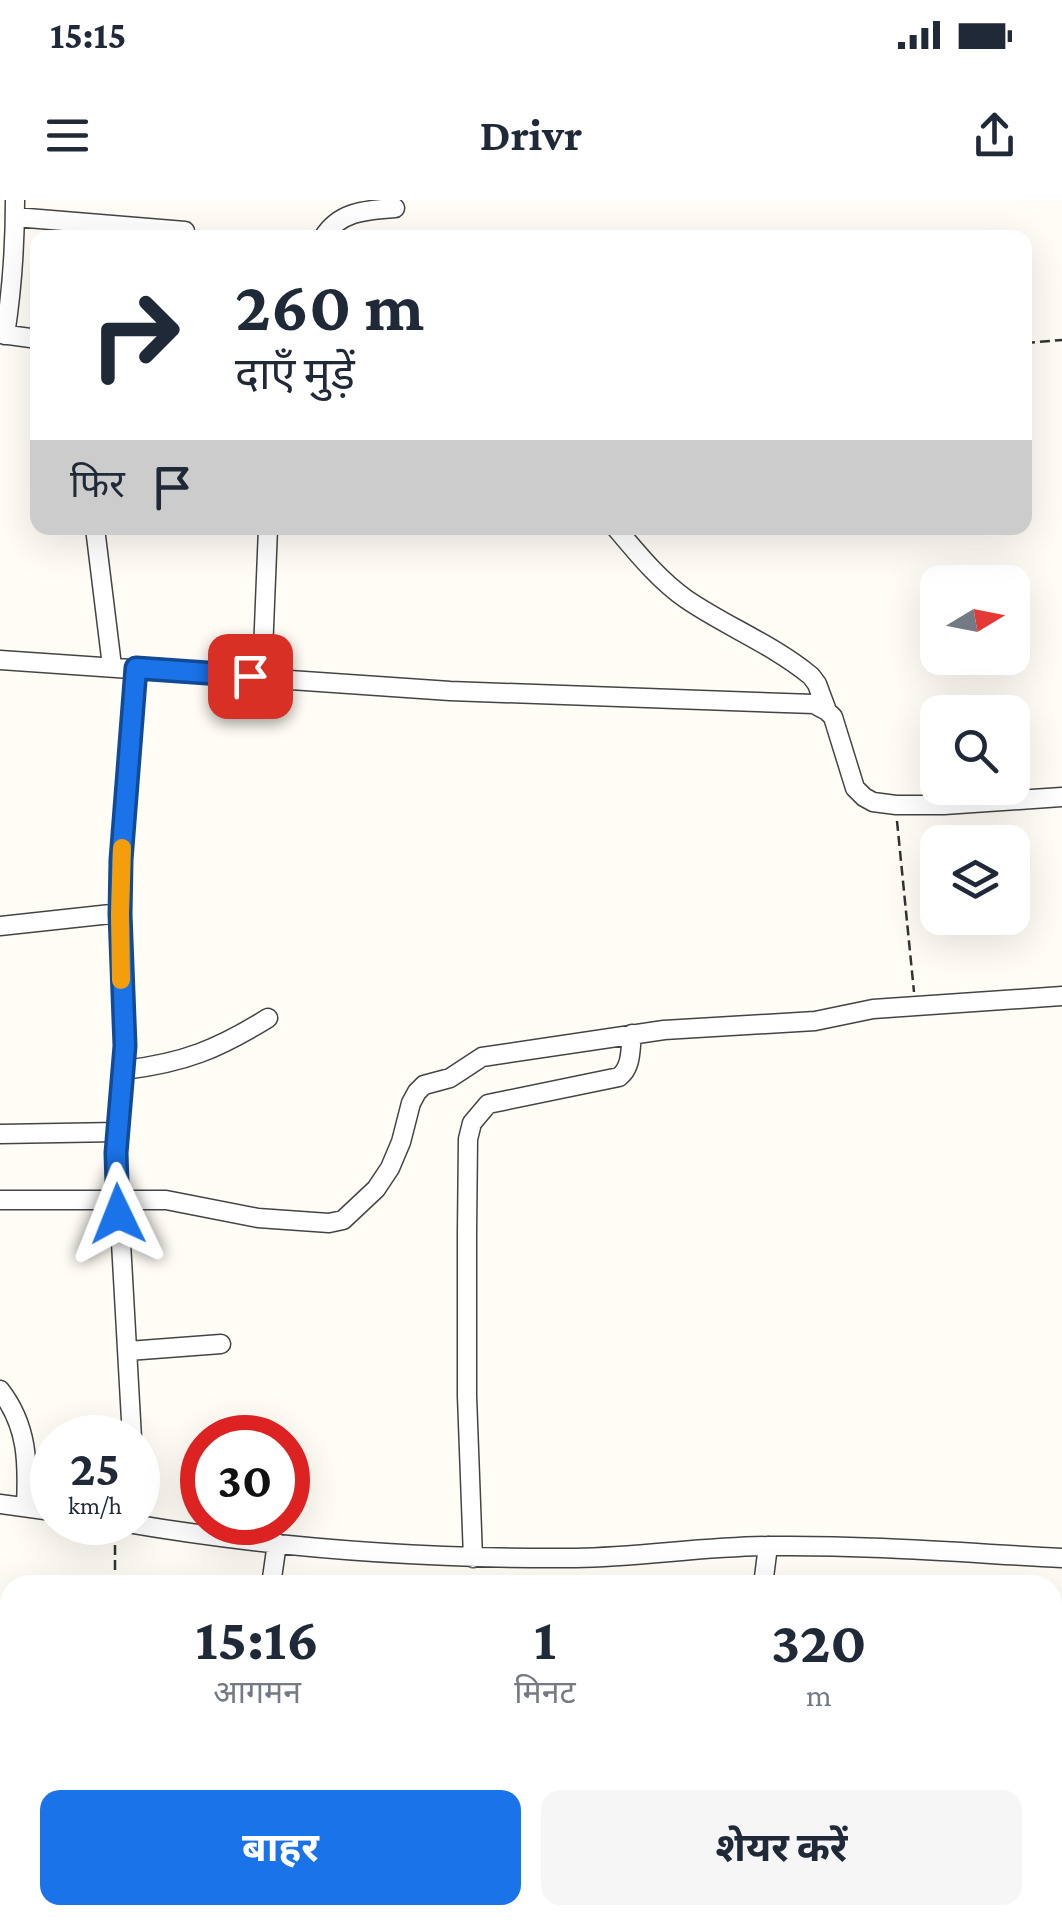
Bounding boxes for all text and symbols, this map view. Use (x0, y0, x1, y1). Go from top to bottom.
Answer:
text: 15:15 (50, 14, 126, 56)
icon: menu (40, 108, 95, 163)
icon: share (967, 108, 1022, 163)
text: Drivr (480, 110, 582, 160)
text: 260 m (235, 267, 424, 345)
icon: right (70, 270, 200, 400)
text: दाएँ मुड़ें (235, 349, 355, 399)
icon: arrive (145, 460, 200, 515)
text: फिर (70, 463, 125, 505)
north arrow (920, 565, 1030, 675)
map controls (920, 565, 1030, 935)
pin (208, 634, 293, 719)
icon: arrive (223, 649, 278, 704)
button: search (920, 695, 1030, 805)
button: layers (920, 825, 1030, 935)
position arrow (66, 1162, 170, 1266)
speed limit sign: 30 (180, 1415, 310, 1545)
text: 25 (70, 1440, 120, 1496)
text: km/h (68, 1492, 122, 1519)
text: 15:16 (195, 1605, 319, 1672)
text: 1 (534, 1605, 556, 1672)
text: 320 (771, 1608, 867, 1675)
text: आगमन (213, 1674, 301, 1710)
text: मिनट (514, 1674, 576, 1710)
text: m (806, 1677, 832, 1713)
button: बाहर (40, 1790, 521, 1905)
button: शेयर करें (541, 1790, 1022, 1905)

